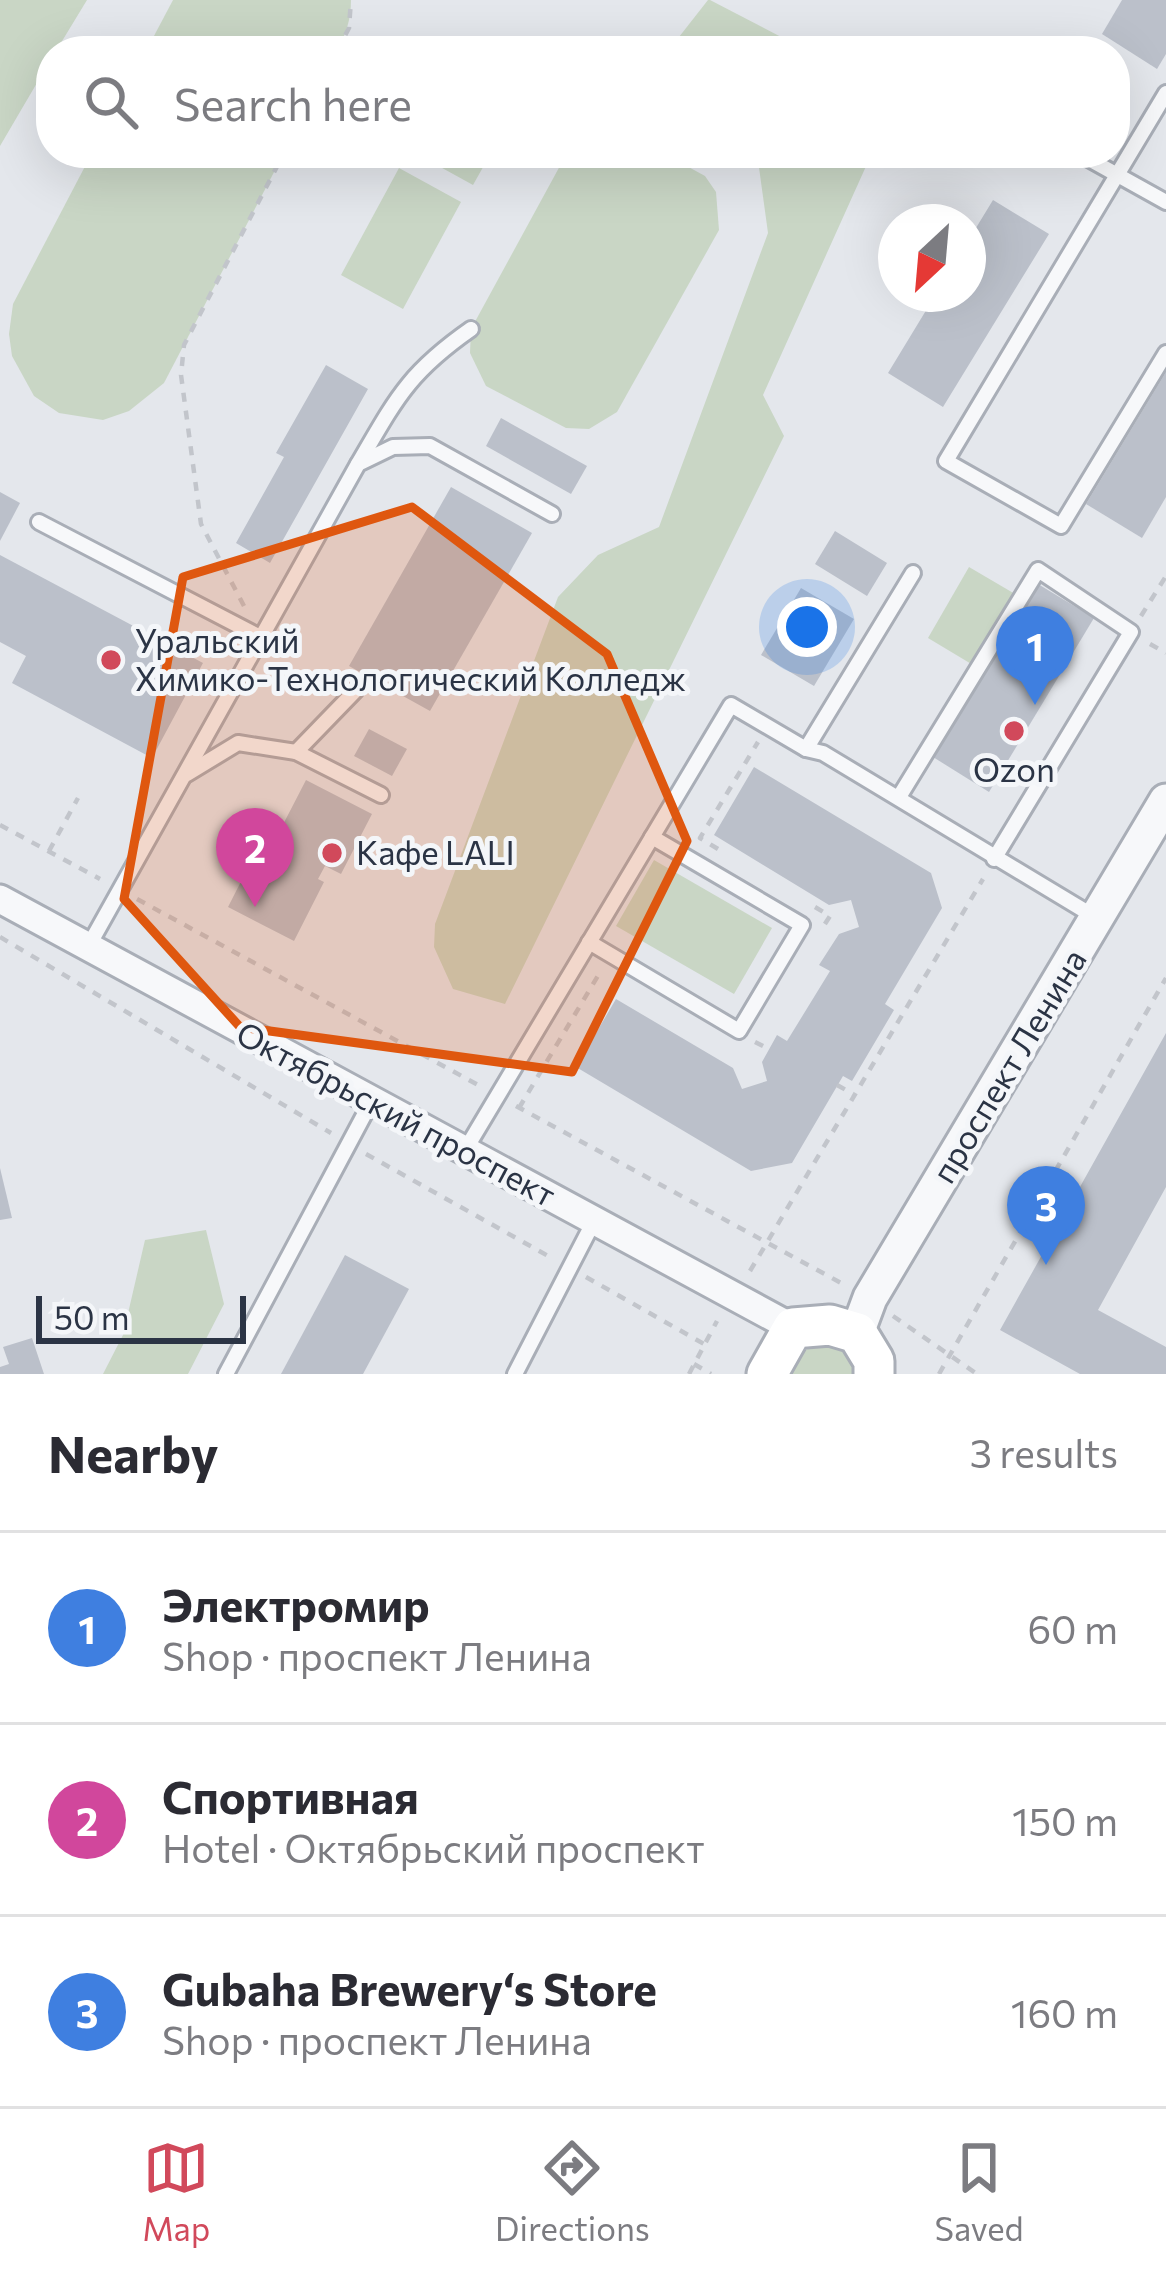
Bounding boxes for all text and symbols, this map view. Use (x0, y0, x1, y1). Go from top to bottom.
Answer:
search box (36, 36, 1130, 168)
icon: search (78, 69, 144, 135)
text: Search here (174, 75, 412, 130)
north arrow (878, 204, 986, 312)
your location (777, 597, 837, 657)
pin: 1 (996, 606, 1074, 705)
place label: Уральский Химико-Технологический Колледж (135, 619, 686, 698)
marker: Уральский Химико-Технологический Колледж (98, 647, 124, 673)
marker: Ozon (1001, 718, 1027, 744)
place label: Ozon (973, 748, 1055, 789)
pin: 2 (216, 808, 294, 907)
place label: Кафе LALI (356, 831, 515, 872)
marker: Кафе LALI (319, 840, 345, 866)
street label: проспект Ленина (922, 941, 1094, 1190)
street label: Октябрьский проспект (230, 1011, 563, 1214)
pin: 3 (1007, 1166, 1085, 1265)
scale bar (36, 1290, 246, 1343)
text: 50 m (54, 1296, 130, 1337)
text: Nearby (48, 1421, 218, 1484)
text: 3 results (970, 1428, 1118, 1476)
text: Электромир (162, 1576, 430, 1631)
text: 1 (78, 1604, 96, 1652)
text: 60 m (1027, 1604, 1118, 1652)
text: Shop · проспект Ленина (162, 1631, 592, 1679)
text: Спортивная (162, 1768, 419, 1823)
text: 2 (76, 1796, 98, 1844)
text: 150 m (1012, 1796, 1118, 1844)
text: Hotel · Октябрьский проспект (162, 1823, 705, 1871)
text: Gubaha Brewery‘s Store (162, 1960, 657, 2015)
text: 3 (76, 1988, 98, 2036)
text: 160 m (1011, 1988, 1118, 2036)
text: Shop · проспект Ленина (162, 2015, 592, 2063)
tab: Map (142, 2135, 210, 2248)
tab: Directions (495, 2135, 650, 2248)
tab: Saved (935, 2135, 1024, 2248)

